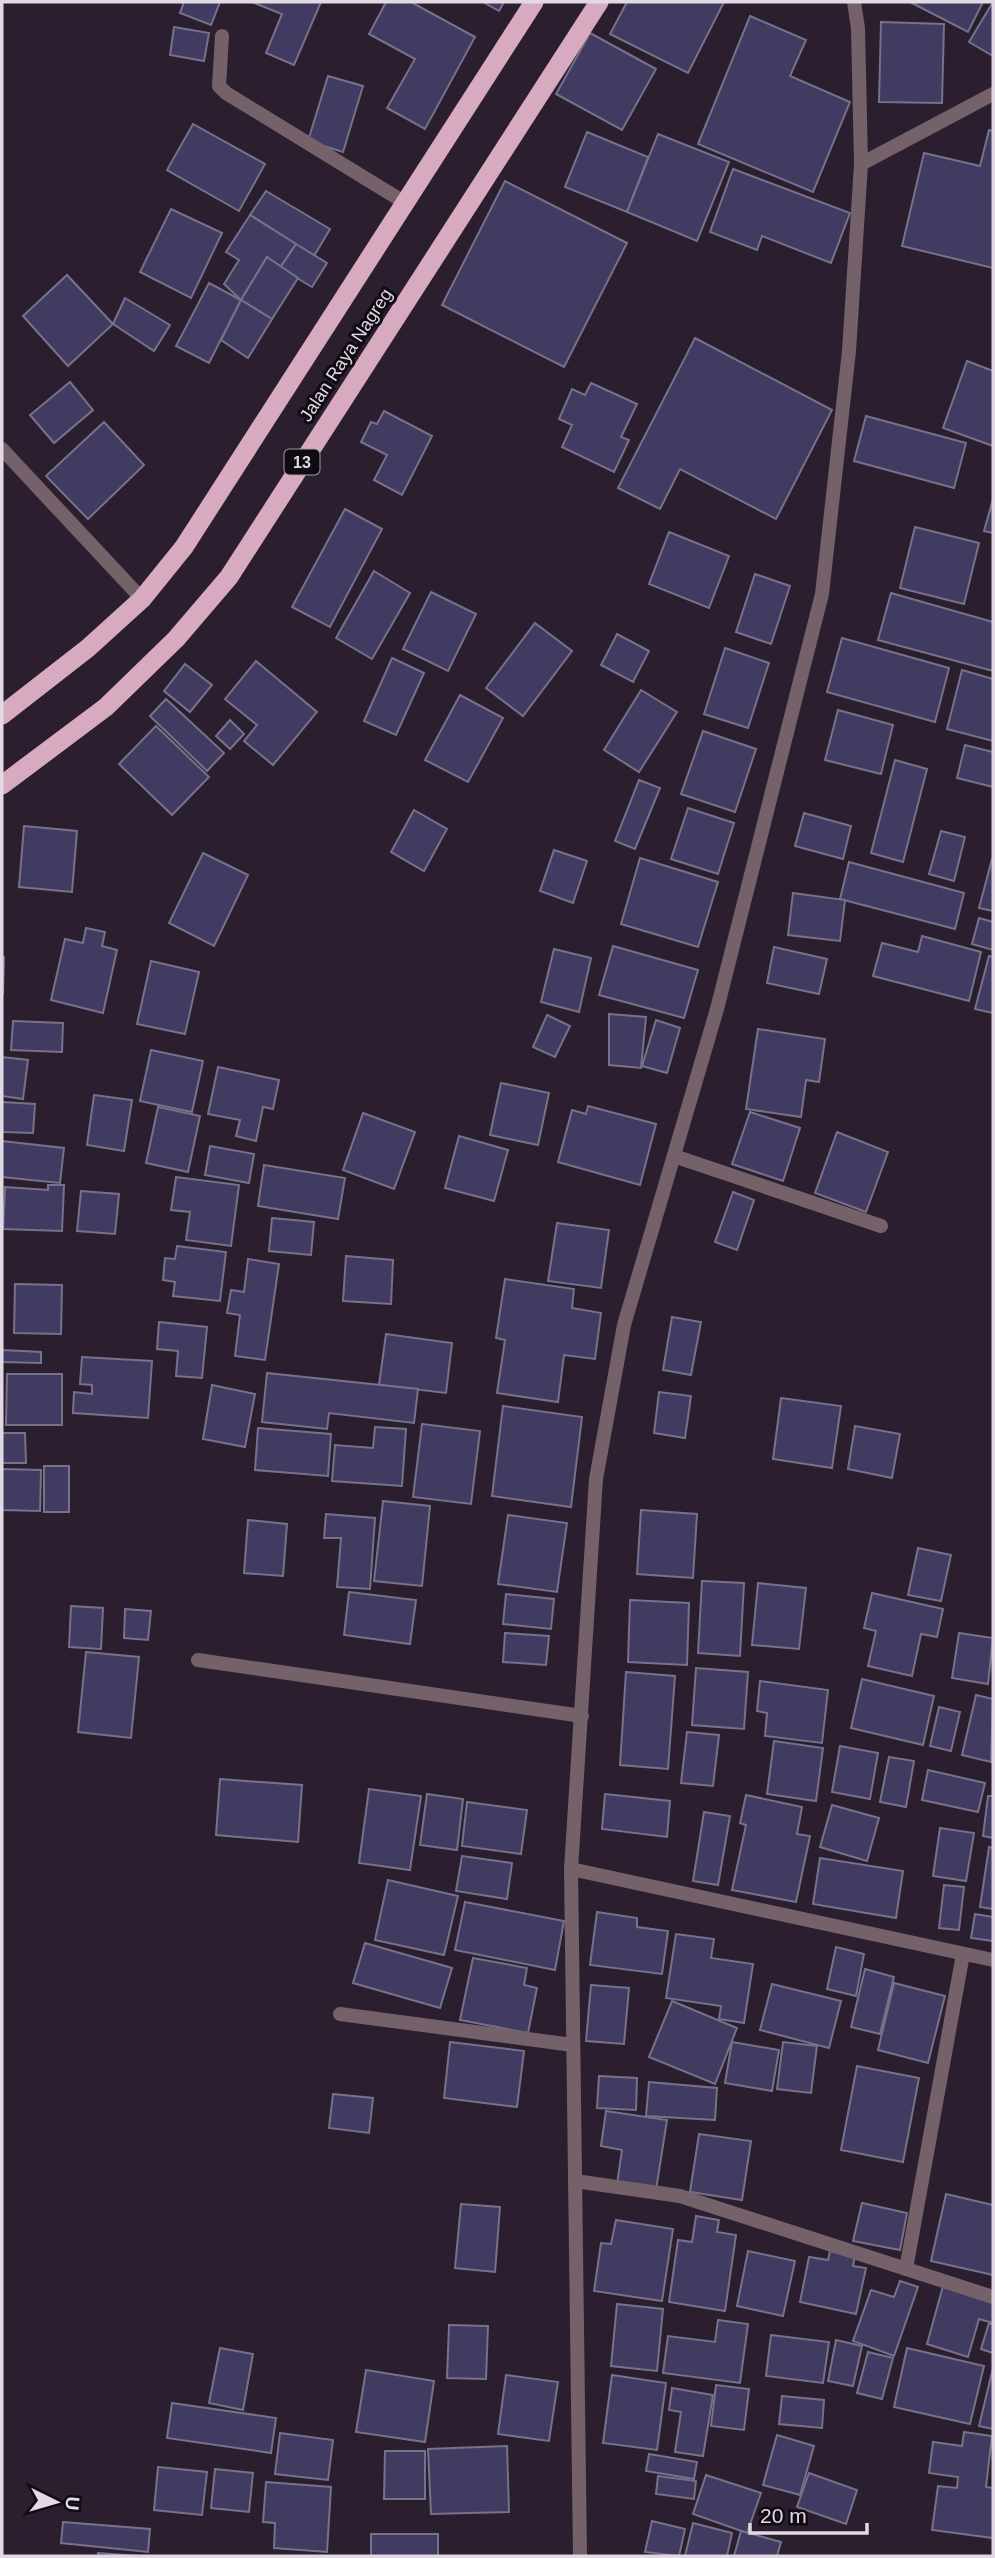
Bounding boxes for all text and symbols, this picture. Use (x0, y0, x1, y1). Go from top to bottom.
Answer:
street label: Jalan Raya Nagreg (296, 285, 396, 425)
road number: 13 (284, 449, 320, 475)
north arrow (21, 2467, 91, 2537)
scale bar (750, 2492, 867, 2536)
text: U (61, 2496, 83, 2511)
text: 20 m (760, 2504, 807, 2527)

